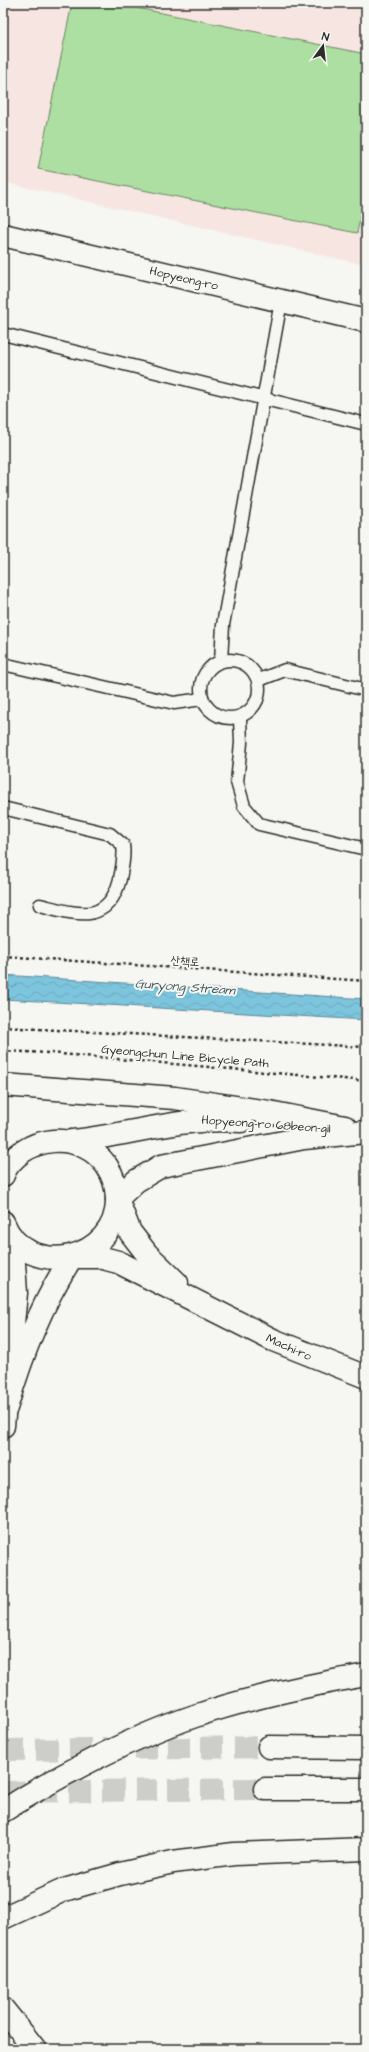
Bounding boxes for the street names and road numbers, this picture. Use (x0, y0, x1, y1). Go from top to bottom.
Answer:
street label: Hopyeong-ro (148, 262, 220, 296)
street label: 산책로 (170, 952, 200, 971)
street label: Gyeongchun Line Bicycle Path (100, 1041, 269, 1073)
street label: Hopyeong-ro 68beon-gil (201, 1112, 331, 1139)
street label: Machi-ro (263, 1330, 315, 1365)

